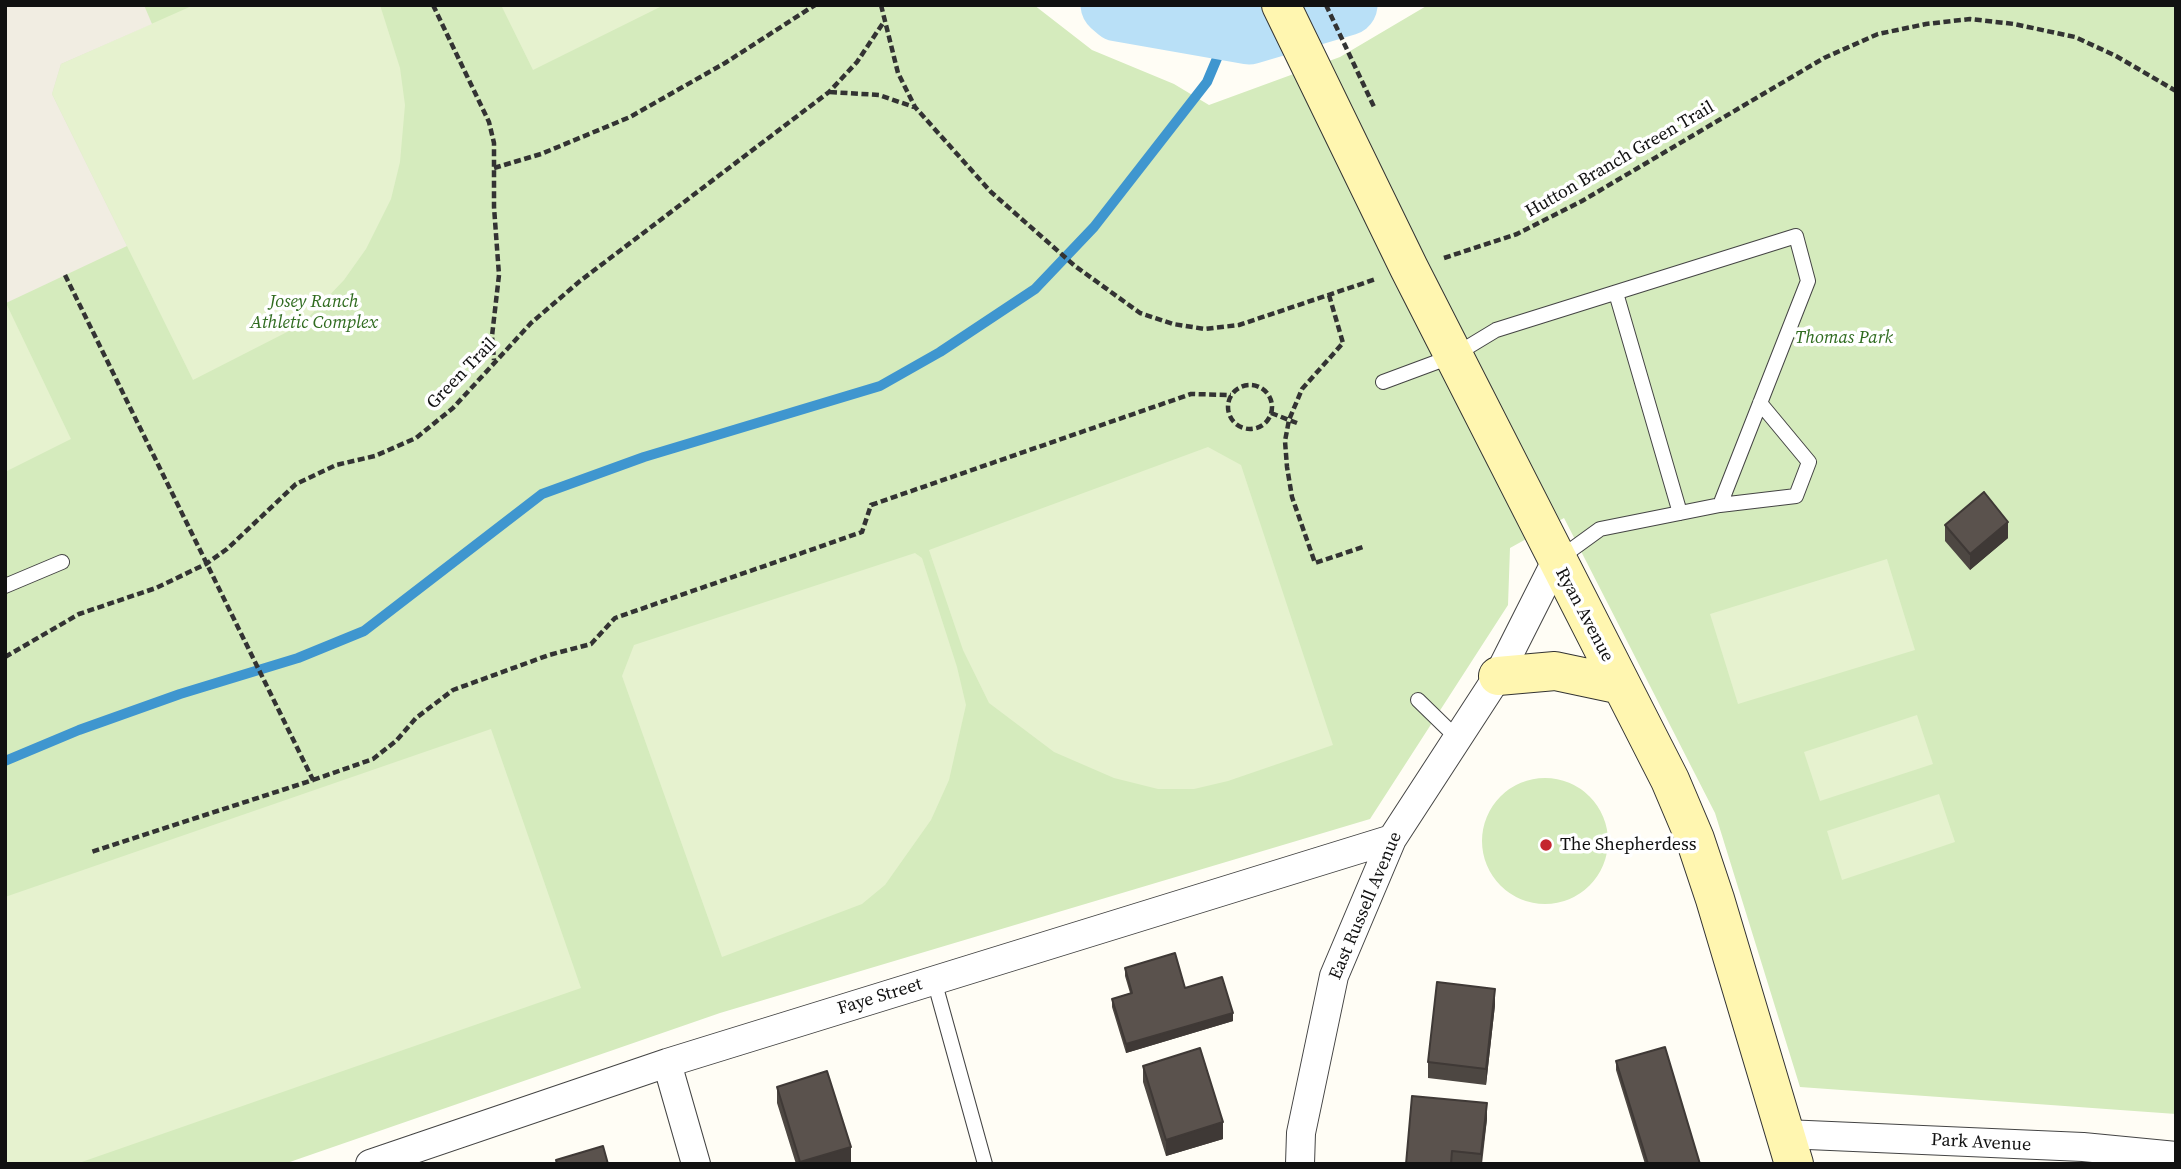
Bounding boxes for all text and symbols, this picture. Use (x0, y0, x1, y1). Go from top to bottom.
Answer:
street label: Hutton Branch Green Trail (1522, 97, 1718, 223)
park label: Josey Ranch Athletic Complex (250, 291, 378, 334)
park label: Thomas Park (1795, 327, 1893, 349)
street label: Green Trail (423, 334, 501, 414)
street label: Ryan Avenue (1550, 564, 1618, 666)
street label: East Russell Avenue (1325, 829, 1407, 983)
place label: The Shepherdess (1560, 834, 1697, 856)
marker: The Shepherdess (1538, 837, 1554, 853)
street label: Faye Street (835, 974, 925, 1020)
street label: Park Avenue (1930, 1130, 2032, 1156)

